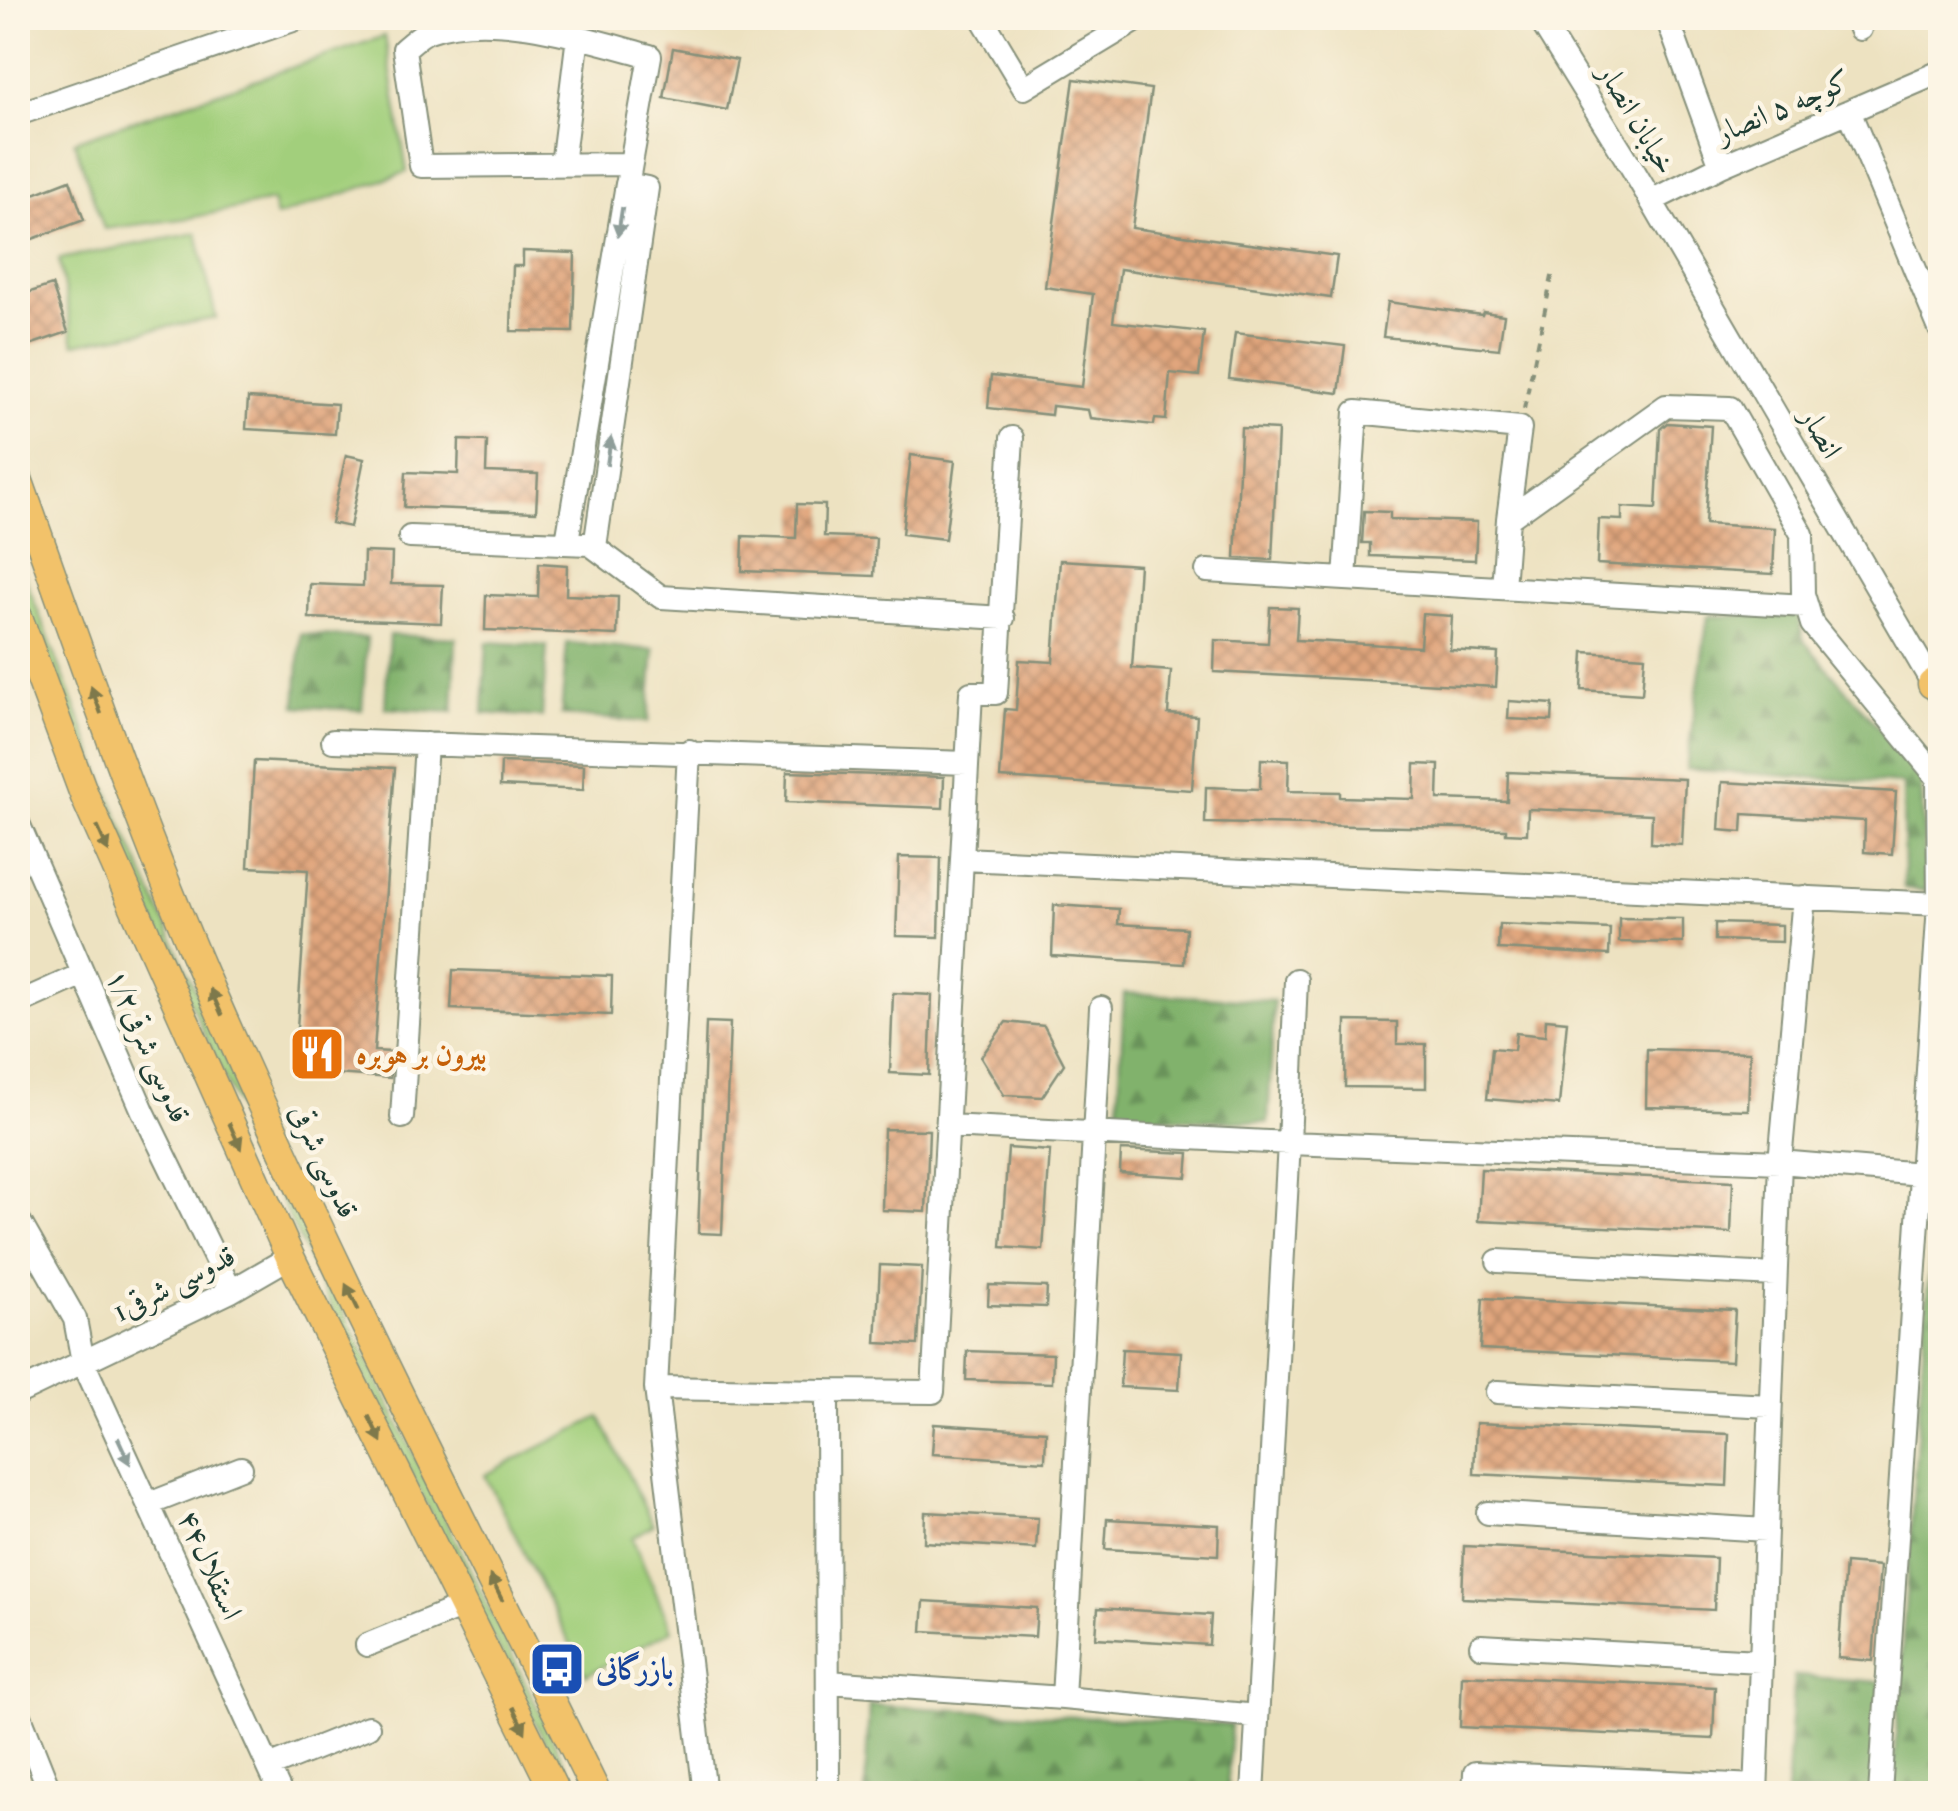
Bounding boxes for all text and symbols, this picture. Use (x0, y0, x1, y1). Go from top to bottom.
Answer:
street label: خیابان انصار (1589, 55, 1684, 181)
street label: کوچه ۵ انصار (1708, 63, 1857, 155)
one-way arrow (612, 207, 628, 239)
street label: انصار (1791, 399, 1849, 465)
one-way arrow (602, 434, 617, 466)
one-way arrow (88, 684, 103, 714)
one-way arrow (95, 824, 111, 854)
street label: قدوسی شرقی۱/۲ (96, 964, 197, 1129)
one-way arrow (208, 987, 224, 1017)
restaurant icon: بیرون بر هوبره (287, 1024, 347, 1084)
place label: بیرون بر هوبره (356, 1037, 487, 1073)
street label: قدوسی شرقی (280, 1098, 366, 1225)
one-way arrow (227, 1122, 244, 1151)
street label: 1قدوسی شرقی (107, 1238, 242, 1332)
one-way arrow (344, 1282, 361, 1311)
one-way arrow (366, 1415, 383, 1444)
one-way arrow (116, 1436, 133, 1465)
street label: استقلال۴۴ (170, 1505, 250, 1625)
one-way arrow (488, 1574, 505, 1603)
bus stop icon: بازرگانی (527, 1639, 587, 1699)
place label: بازرگانی (595, 1650, 673, 1687)
one-way arrow (510, 1706, 527, 1735)

